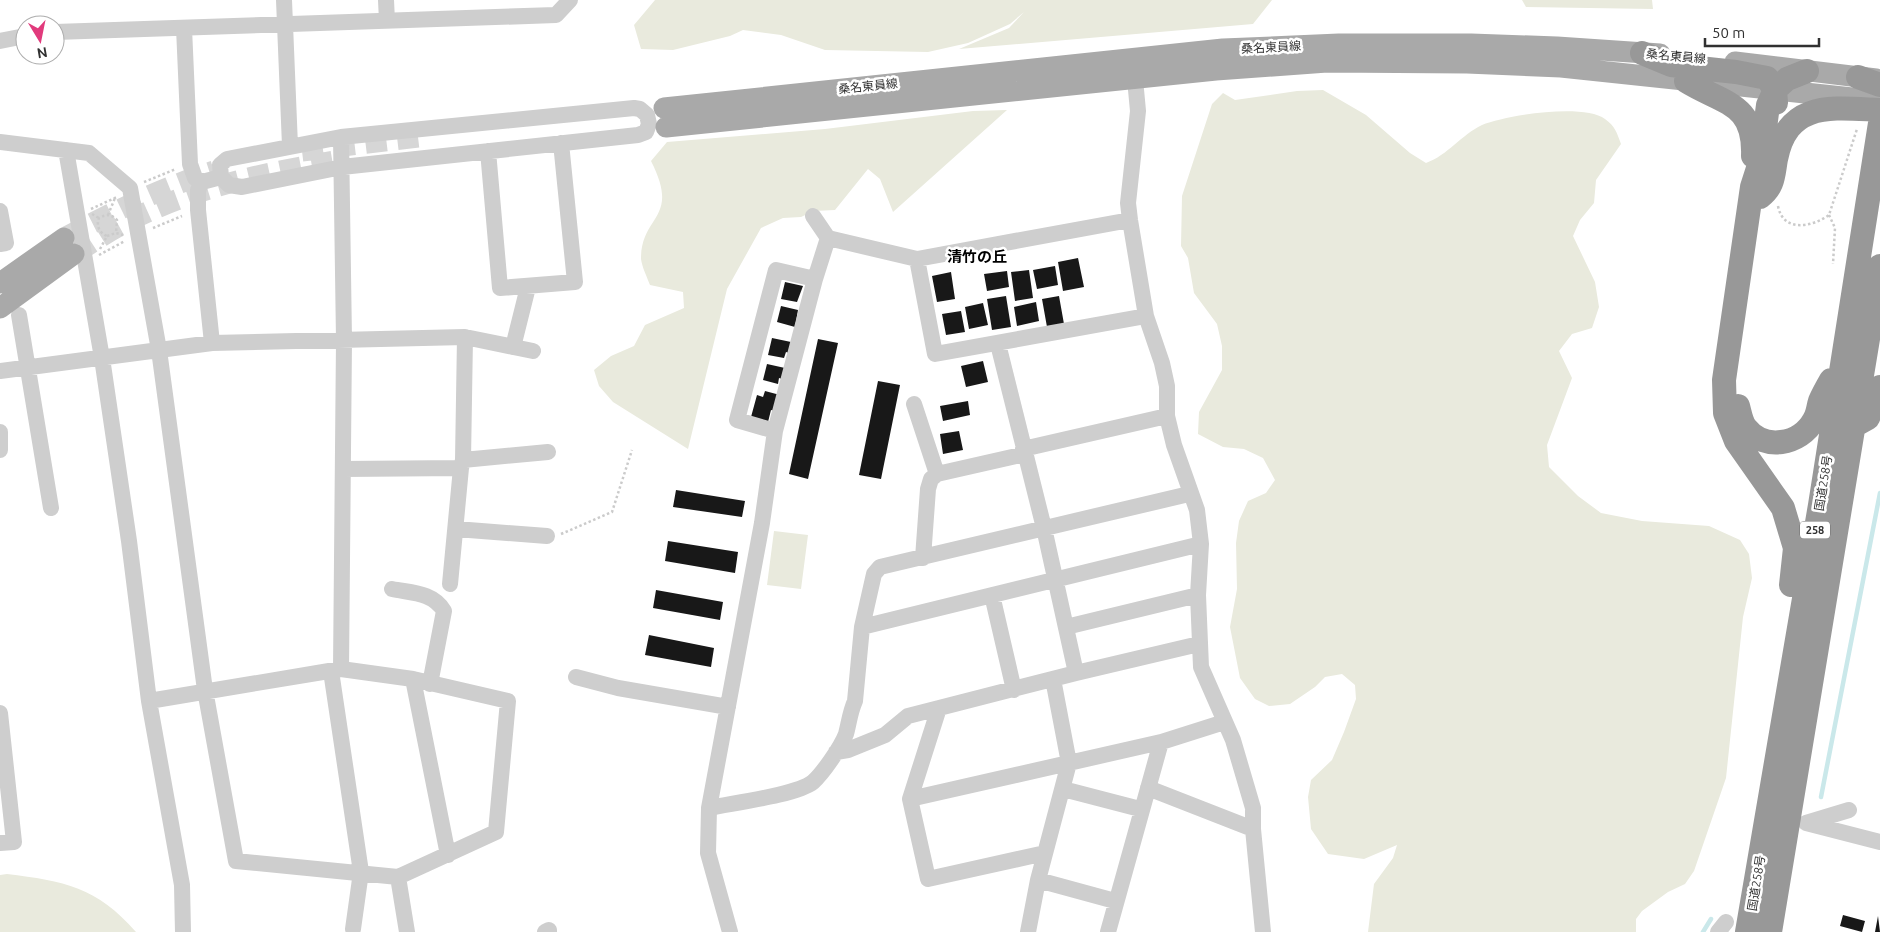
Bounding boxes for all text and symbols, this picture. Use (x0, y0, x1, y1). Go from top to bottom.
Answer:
north arrow (15, 15, 65, 65)
scale bar (1705, 15, 1819, 47)
text: 50 m (1712, 24, 1745, 41)
street label: 桑名東員線 (1241, 39, 1301, 55)
text: N (36, 44, 49, 62)
street label: 桑名東員線 (1646, 47, 1706, 65)
street label: 桑名東員線 (837, 76, 899, 96)
district label: 清竹の丘 (947, 248, 1007, 265)
street label: 国道258号 (1812, 454, 1834, 512)
road number: 258 (1800, 522, 1830, 538)
street label: 国道258号 (1745, 854, 1767, 912)

